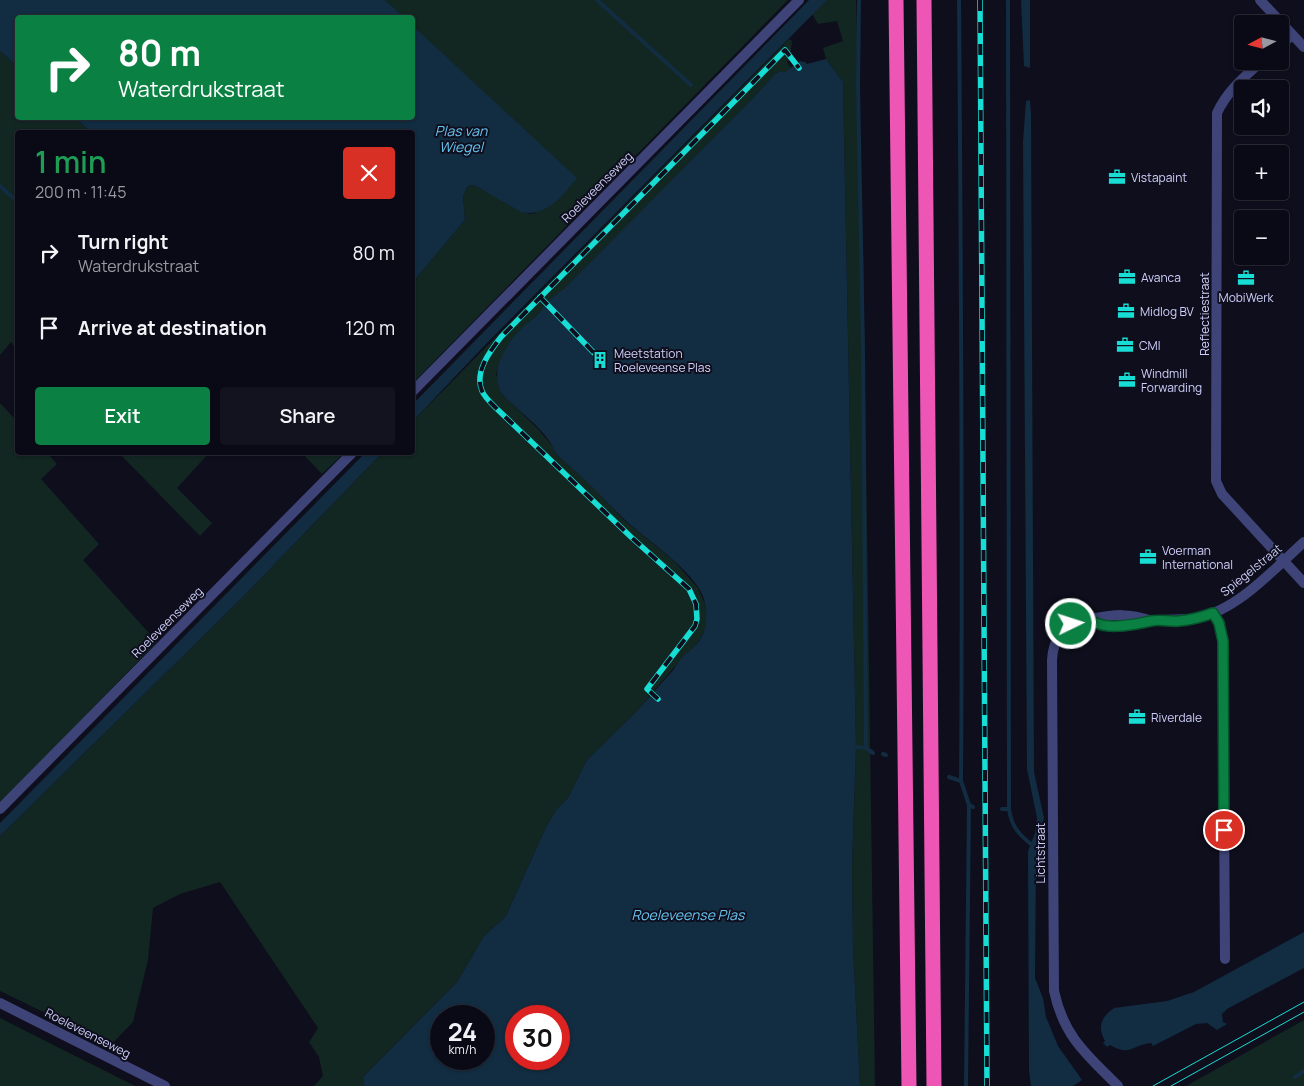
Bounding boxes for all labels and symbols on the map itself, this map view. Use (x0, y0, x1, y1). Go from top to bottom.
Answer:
north arrow (1234, 15, 1289, 70)
water label: Plas van Wiegel (435, 121, 488, 156)
street label: Roeleveenseweg (558, 148, 636, 226)
office icon: Vistapaint (1107, 167, 1127, 187)
place label: Vistapaint (1131, 169, 1187, 186)
office icon: Avanca (1117, 267, 1137, 287)
office icon: MobiWerk (1236, 268, 1256, 288)
place label: Avanca (1141, 269, 1181, 286)
street label: Reflectiestraat (1196, 272, 1213, 356)
place label: MobiWerk (1219, 289, 1274, 306)
office icon: Midlog BV (1116, 301, 1136, 321)
place label: Midlog BV (1140, 303, 1194, 320)
office icon: CMI (1115, 335, 1135, 355)
place label: CMI (1139, 337, 1160, 354)
place label: Meetstation Roeleveense Plas (614, 345, 711, 376)
building icon: Meetstation Roeleveense Plas (590, 350, 610, 370)
place label: Windmill Forwarding (1141, 365, 1202, 396)
office icon: Windmill Forwarding (1117, 370, 1137, 390)
street label: Spiegelstraat (1217, 540, 1285, 600)
place label: Voerman International (1162, 542, 1233, 573)
office icon: Voerman International (1138, 547, 1158, 567)
street label: Roeleveenseweg (128, 583, 206, 661)
position arrow (1044, 597, 1096, 649)
office icon: Riverdale (1127, 707, 1147, 727)
place label: Riverdale (1151, 709, 1202, 726)
pin (1203, 809, 1245, 851)
street label: Lichtstraat (1032, 822, 1049, 883)
water label: Roeleveense Plas (632, 905, 746, 924)
street label: Roeleveenseweg (42, 1004, 134, 1062)
speed limit sign: 30 (505, 1005, 570, 1070)

